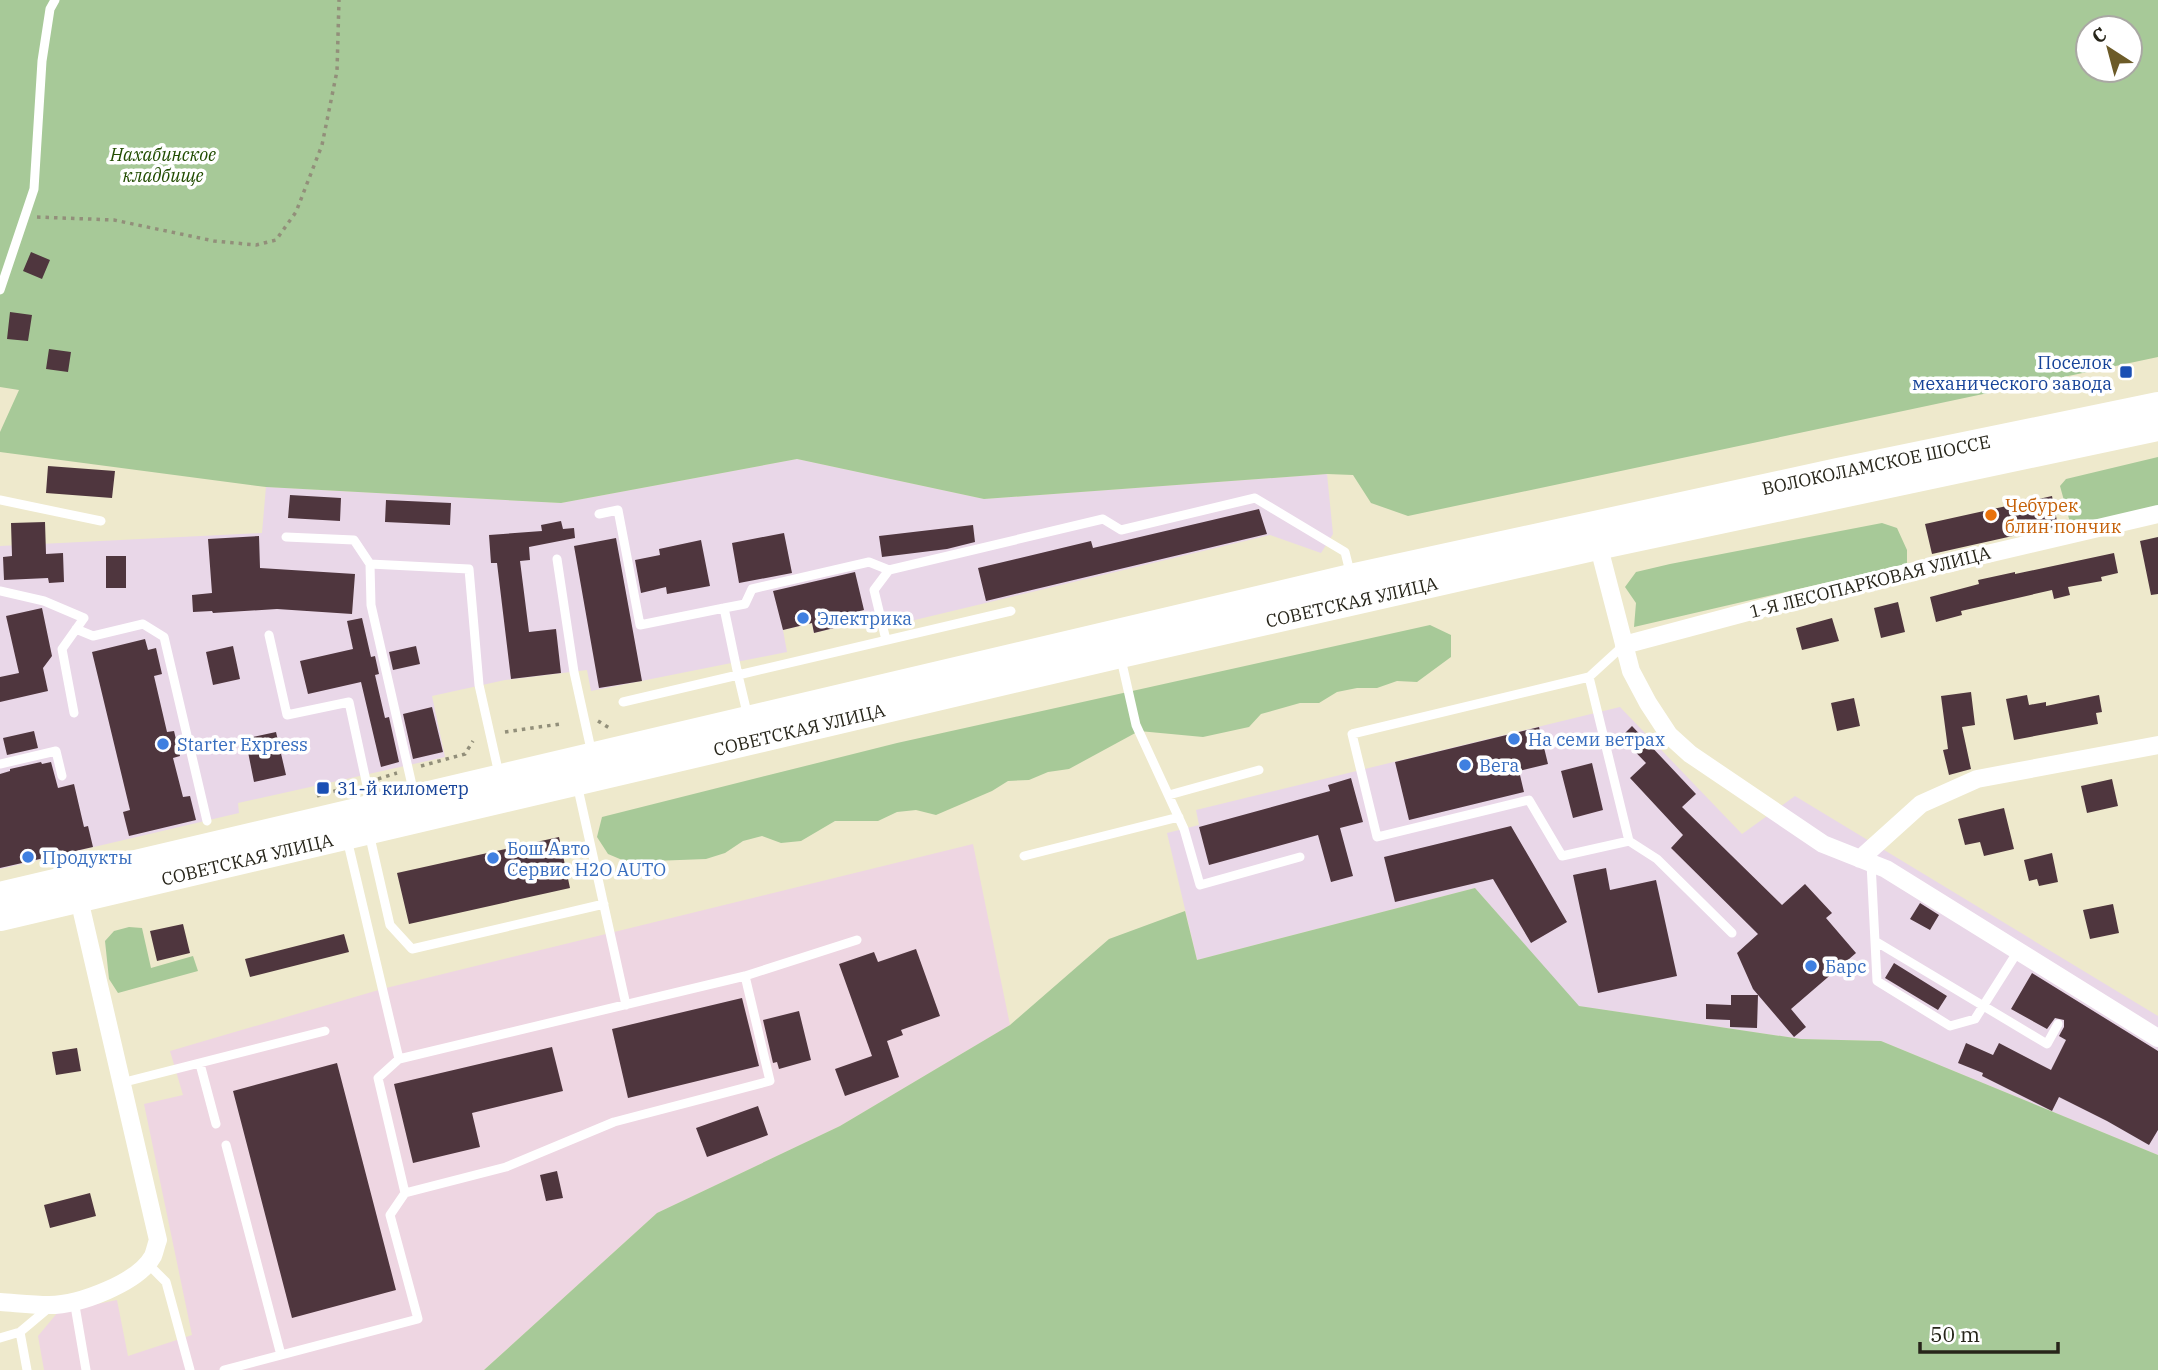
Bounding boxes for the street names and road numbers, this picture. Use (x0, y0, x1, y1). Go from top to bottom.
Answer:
street label: ВОЛОКОЛАМСКОЕ ШОССЕ (1760, 429, 1992, 500)
street label: 1-Я ЛЕСОПАРКОВАЯ УЛИЦА (1747, 541, 1994, 623)
street label: СОВЕТСКАЯ УЛИЦА (1263, 571, 1441, 632)
street label: СОВЕТСКАЯ УЛИЦА (711, 698, 888, 761)
street label: СОВЕТСКАЯ УЛИЦА (159, 828, 336, 890)

